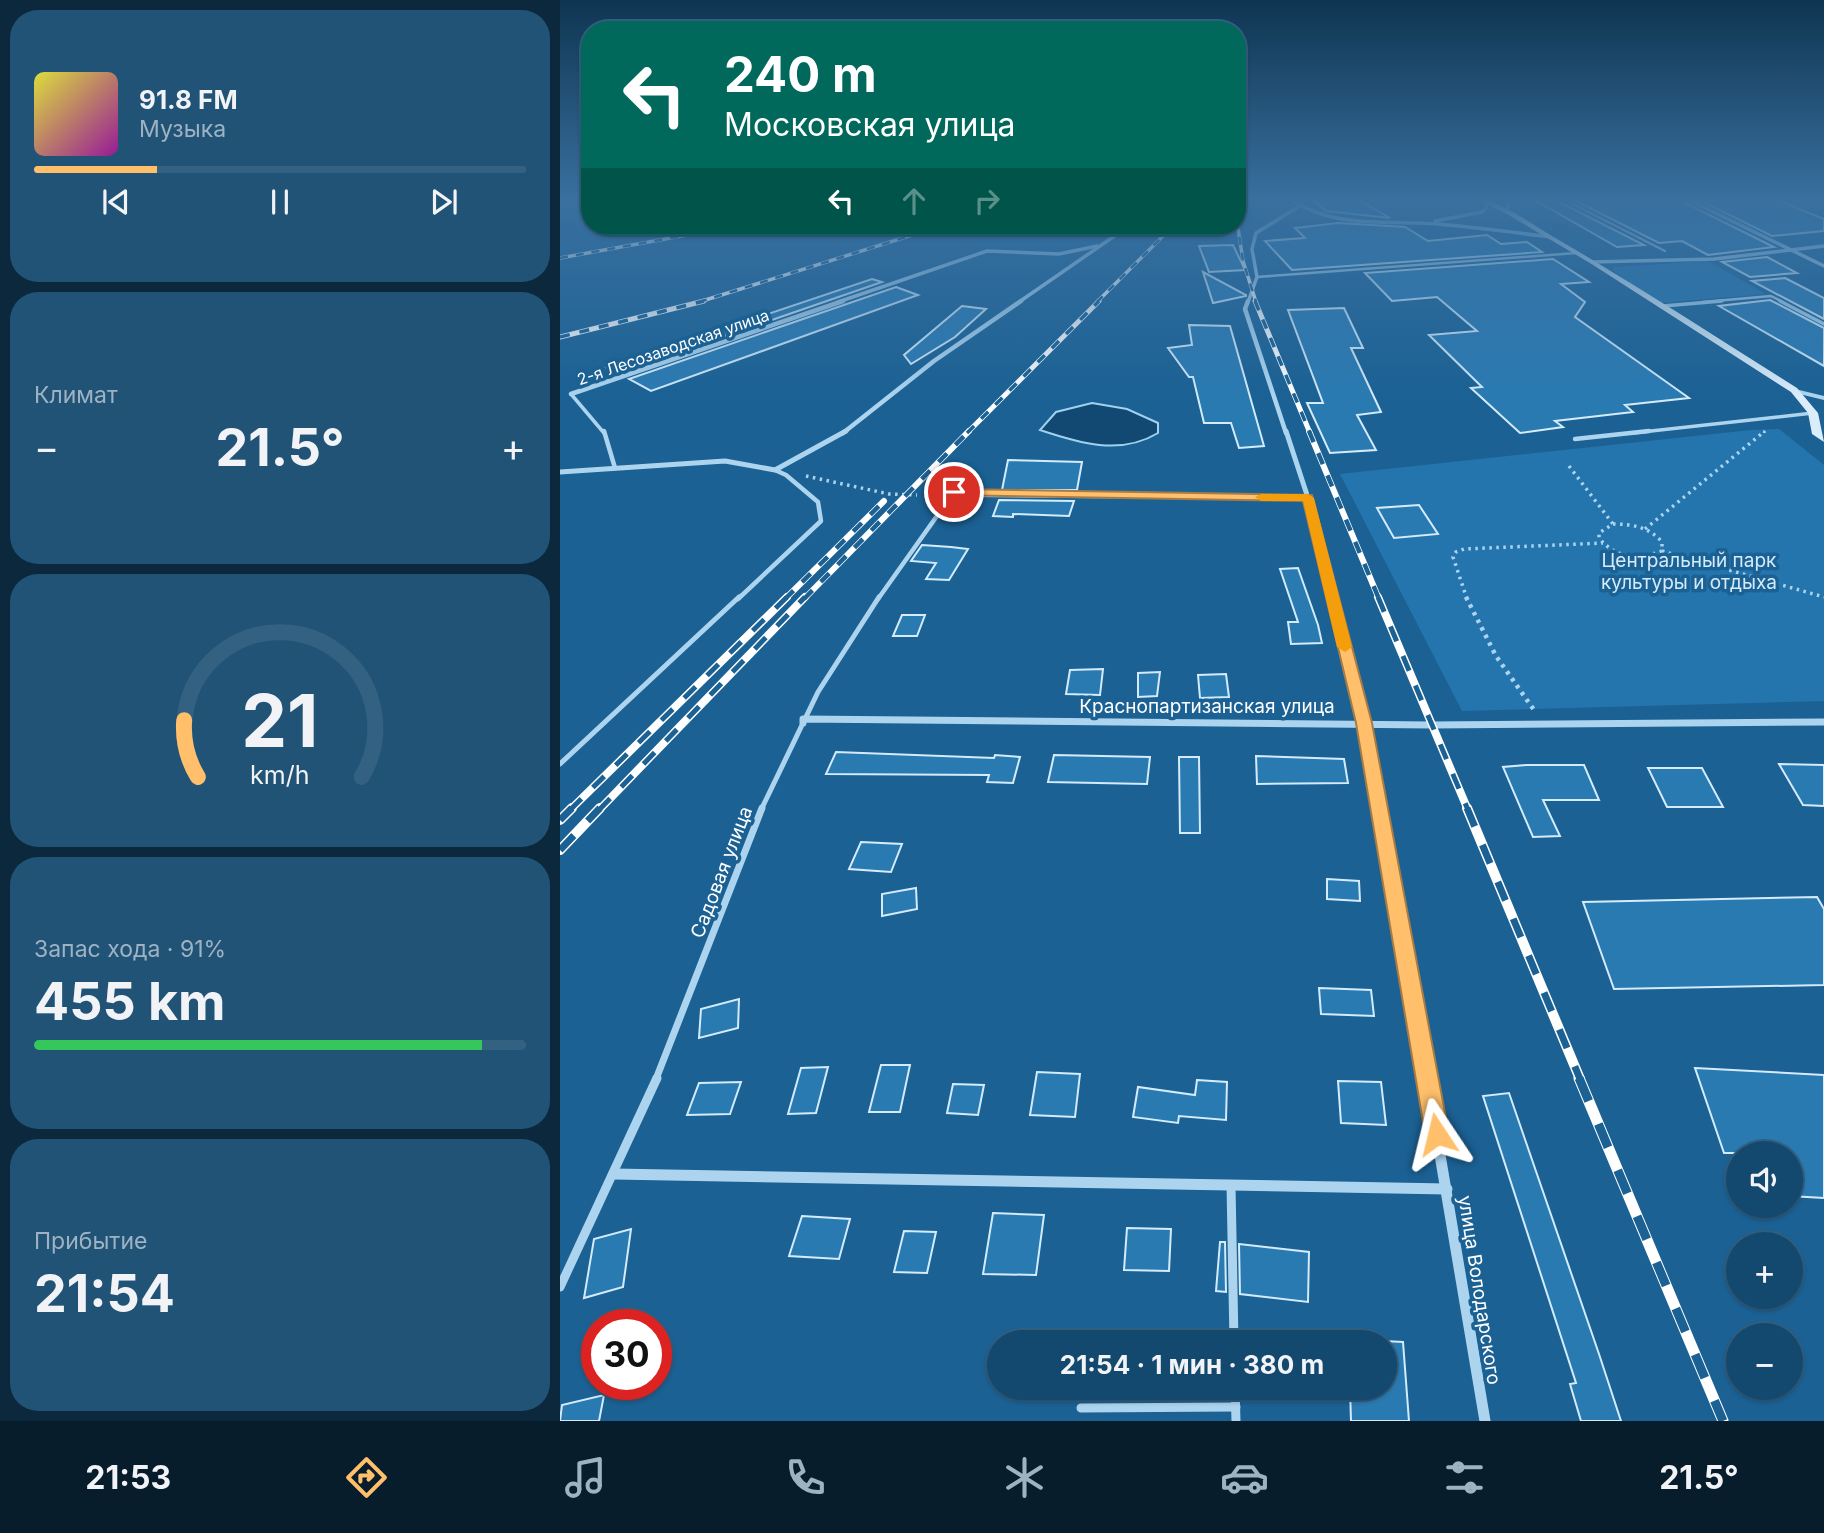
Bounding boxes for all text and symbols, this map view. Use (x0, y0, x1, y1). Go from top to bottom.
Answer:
text: 240 m (724, 45, 877, 104)
icon: left (609, 49, 700, 140)
text: 91.8 FM (139, 84, 238, 115)
text: Московская улица (724, 105, 1016, 144)
text: Музыка (139, 115, 226, 143)
icon: left (822, 182, 860, 220)
icon: ahead (895, 182, 933, 220)
icon: right (968, 182, 1006, 220)
icon: previous (97, 183, 135, 221)
icon: pause (261, 183, 299, 221)
icon: next (425, 183, 463, 221)
street label: 2-я Лесозаводская улица (574, 305, 772, 389)
text: Климат (34, 381, 118, 409)
text: 21.5° (215, 416, 345, 479)
text: − (34, 424, 59, 470)
text: + (501, 424, 526, 470)
pin (924, 462, 984, 522)
icon: arrive (935, 473, 973, 511)
park label: Центральный парк культуры и отдыха (1601, 549, 1777, 594)
text: 21 (241, 676, 319, 765)
street label: Краснопартизанская улица (1079, 695, 1335, 718)
text: km/h (250, 759, 310, 789)
street label: Садовая улица (686, 803, 757, 941)
text: Запас хода · 91% (34, 935, 226, 963)
text: 455 km (34, 970, 226, 1033)
position arrow (1400, 1097, 1474, 1171)
map controls (1726, 1141, 1803, 1400)
button: sound (1726, 1141, 1803, 1218)
street label: улица Володарского (1453, 1194, 1506, 1386)
text: Прибытие (34, 1227, 147, 1255)
button: + (1726, 1232, 1803, 1309)
text: 21:54 (34, 1262, 175, 1325)
speed limit sign: 30 (581, 1309, 672, 1400)
button: − (1726, 1323, 1803, 1400)
text: 21:54 · 1 мин · 380 m (1060, 1349, 1324, 1380)
icon: directions (342, 1453, 391, 1502)
icon: music (561, 1453, 610, 1502)
icon: phone (781, 1453, 830, 1502)
icon: climate (1000, 1453, 1049, 1502)
icon: car (1220, 1453, 1269, 1502)
icon: filters (1440, 1453, 1489, 1502)
text: 21:53 (85, 1458, 171, 1497)
text: 21.5° (1659, 1458, 1739, 1497)

